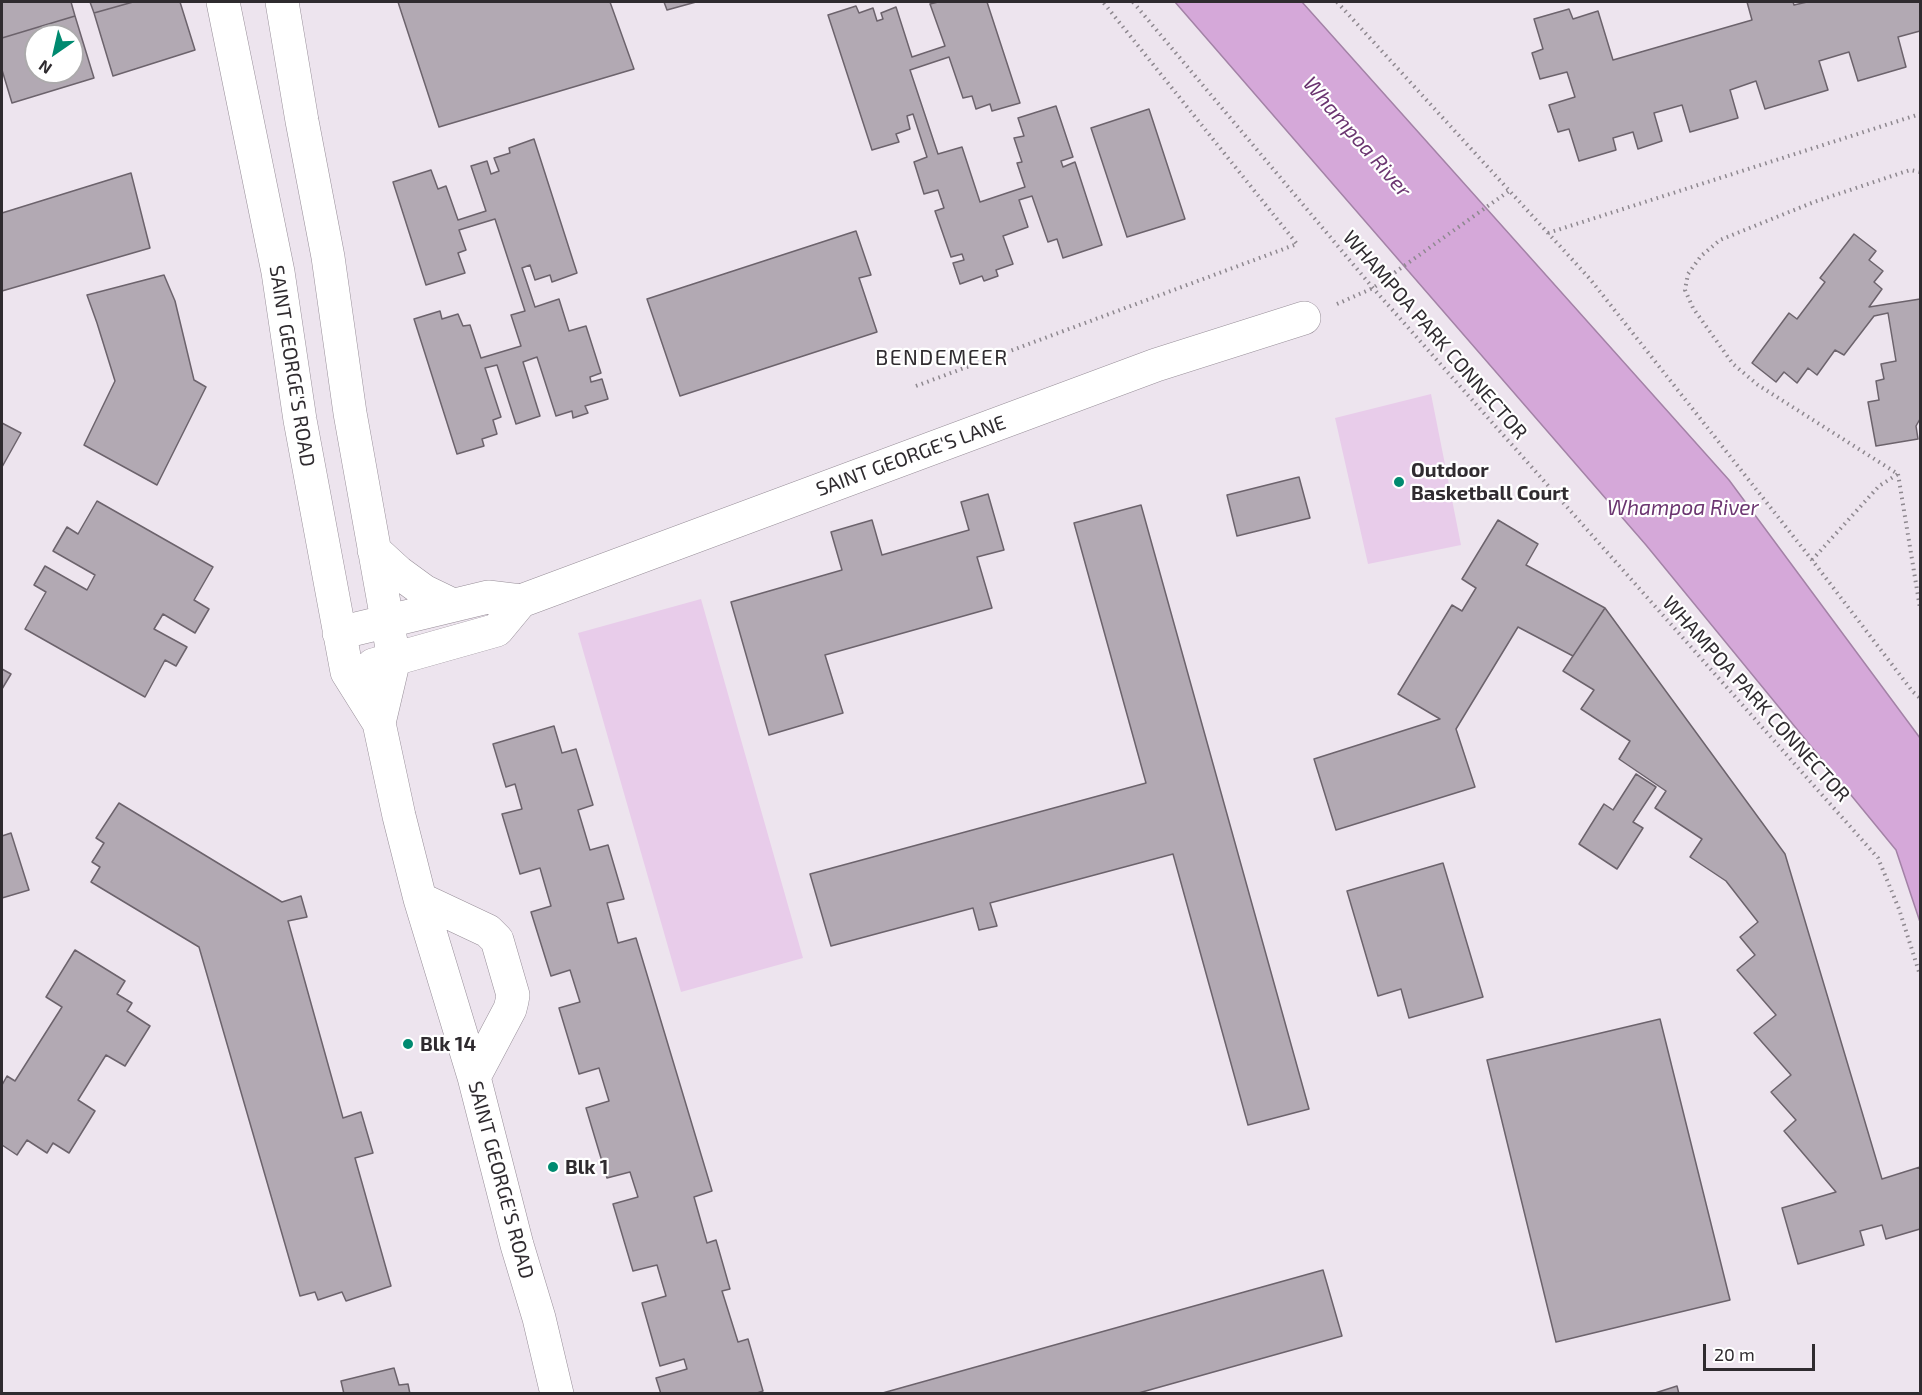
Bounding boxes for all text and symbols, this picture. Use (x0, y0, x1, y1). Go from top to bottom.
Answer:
north arrow (24, 24, 84, 84)
text: N (35, 57, 55, 79)
water label: Whampoa River (1298, 71, 1416, 203)
street label: WHAMPOA PARK CONNECTOR (1338, 226, 1532, 444)
street label: SAINT GEORGE'S ROAD (264, 264, 320, 468)
district label: BENDEMEER (875, 345, 1009, 371)
street label: SAINT GEORGE'S LANE (813, 411, 1009, 501)
place label: Outdoor Basketball Court (1411, 458, 1569, 505)
marker: Outdoor Basketball Court (1392, 475, 1406, 489)
water label: Whampoa River (1607, 495, 1759, 521)
street label: WHAMPOA PARK CONNECTOR (1657, 591, 1855, 807)
place label: Blk 14 (420, 1032, 476, 1056)
marker: Blk 14 (401, 1037, 415, 1051)
street label: SAINT GEORGE'S ROAD (463, 1079, 539, 1281)
place label: Blk 1 (565, 1155, 608, 1179)
marker: Blk 1 (546, 1160, 560, 1174)
scale bar (1706, 1332, 1818, 1370)
text: 20 m (1714, 1343, 1755, 1365)

